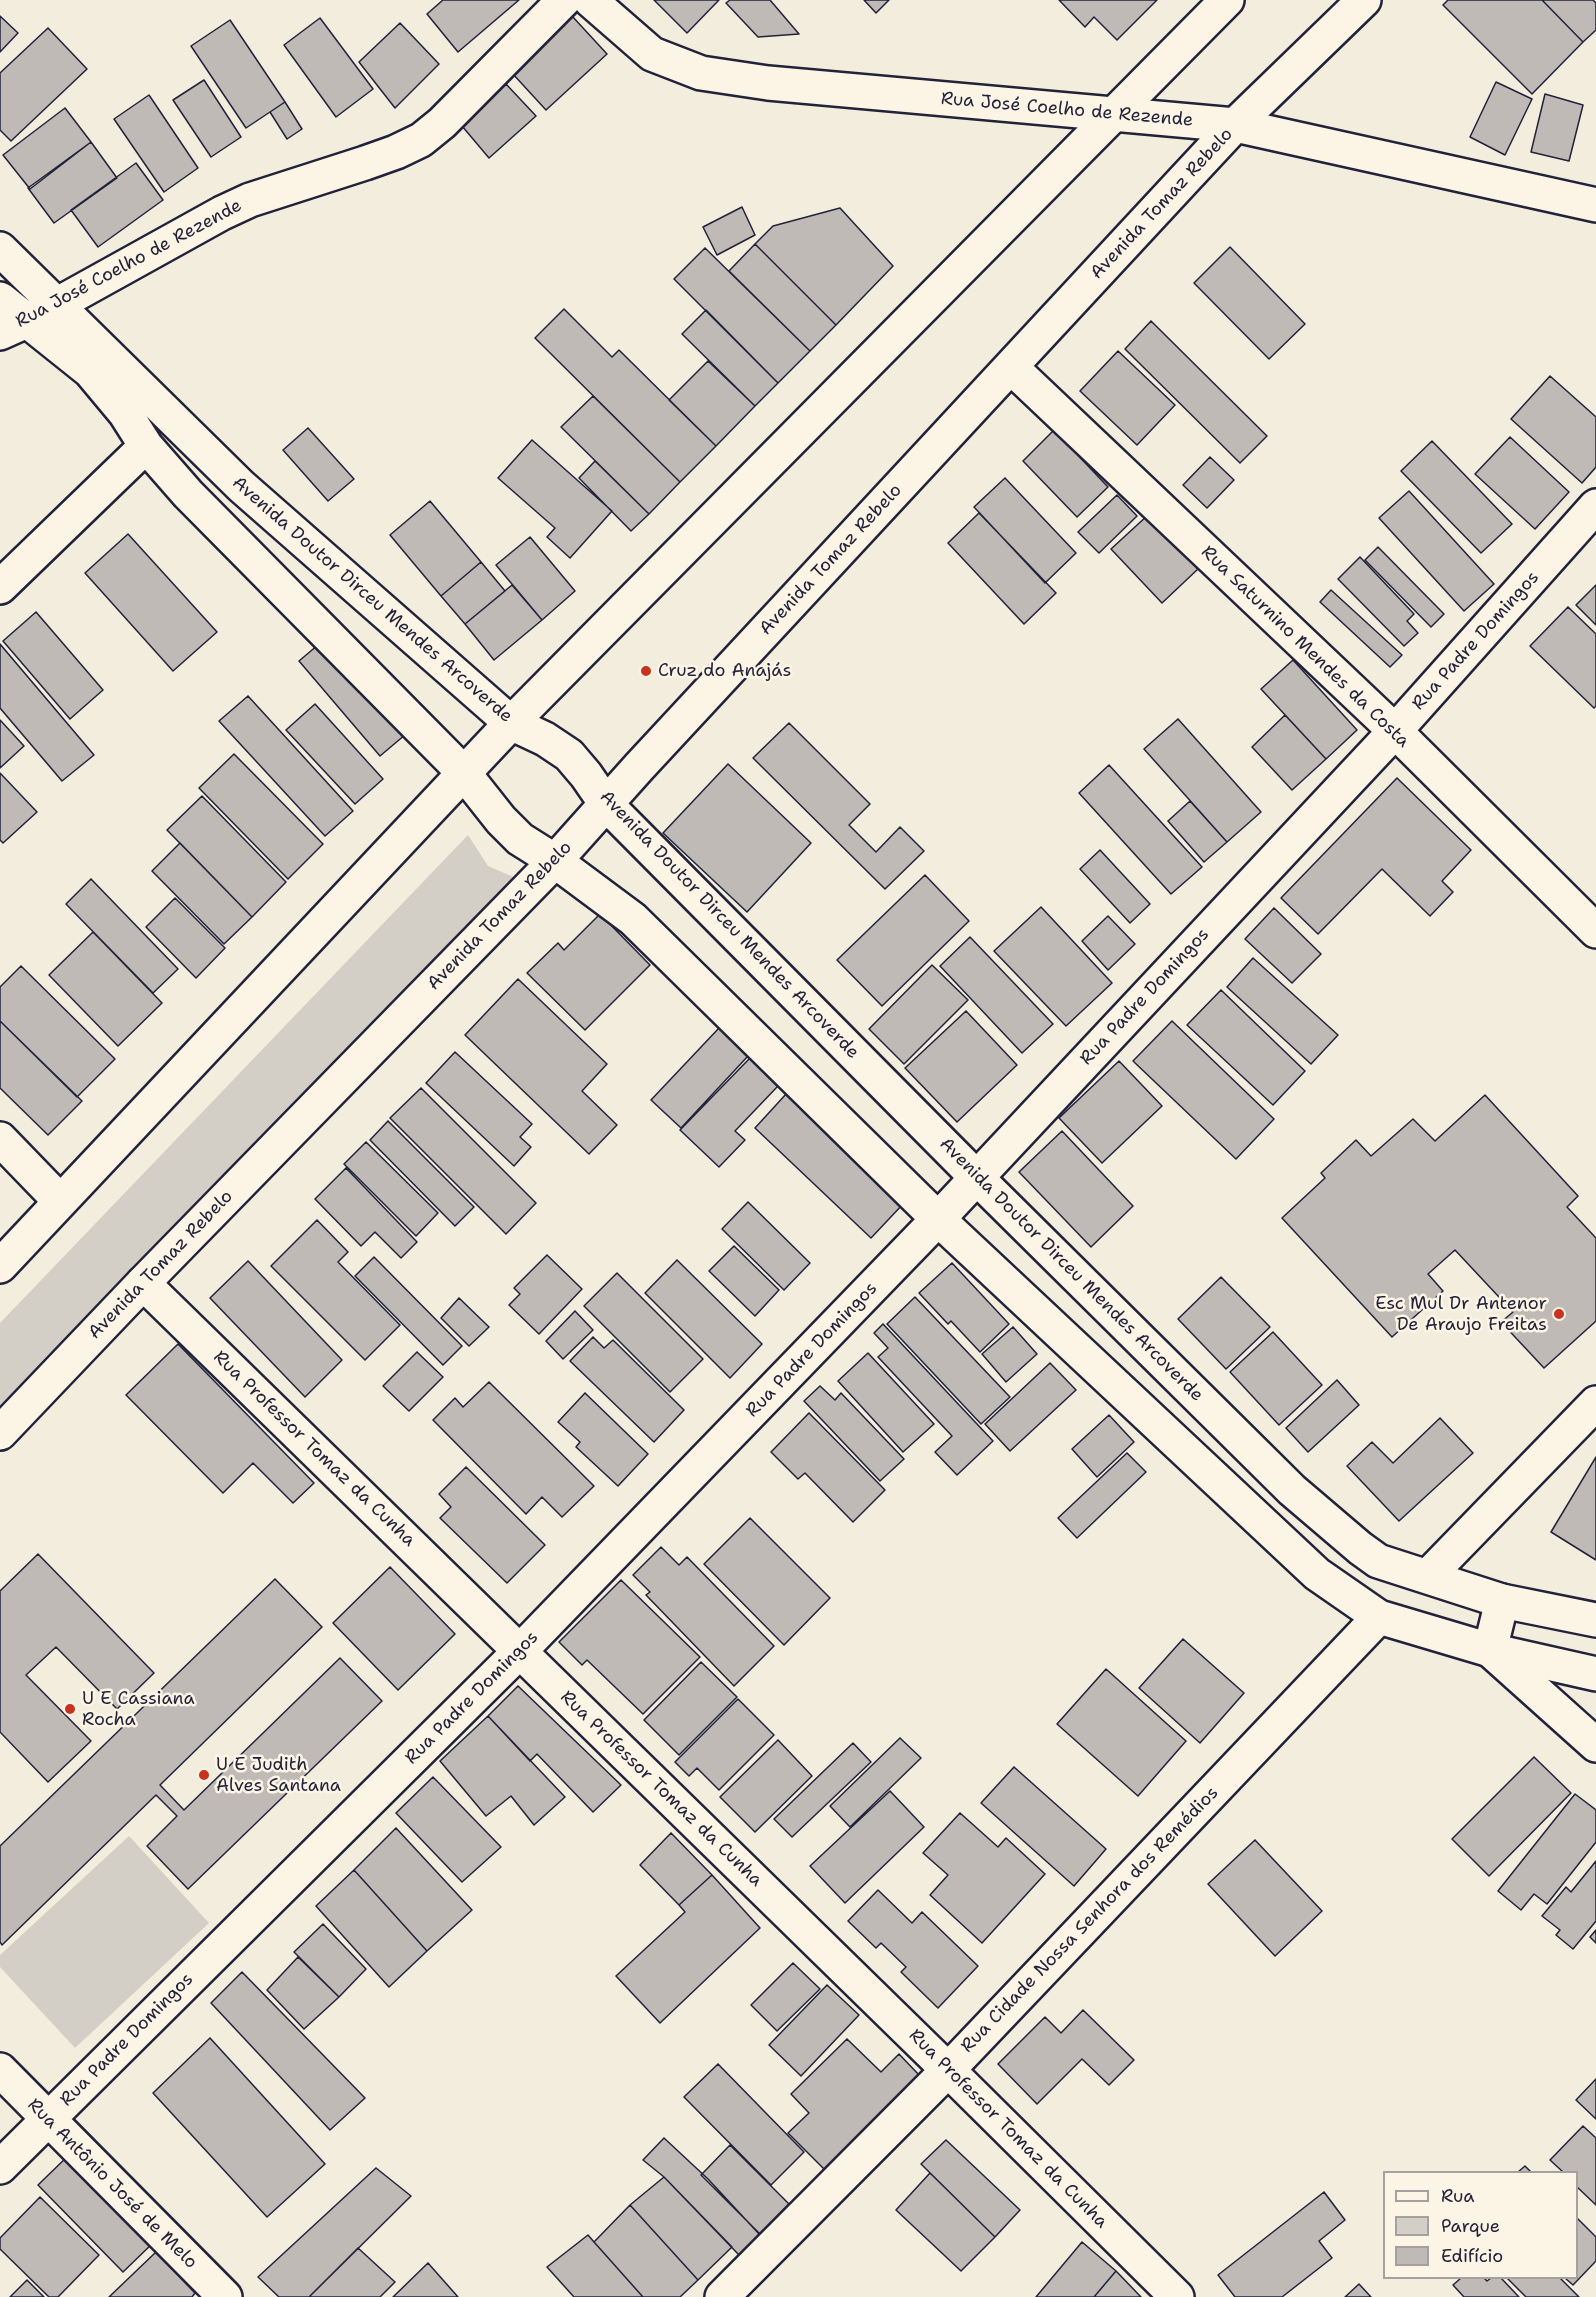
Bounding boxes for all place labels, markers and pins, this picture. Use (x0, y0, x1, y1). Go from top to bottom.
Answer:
place label: Cruz do Anajás (658, 660, 791, 682)
marker: Cruz do Anajás (639, 664, 653, 678)
place label: Esc Mul Dr Antenor De Araujo Freitas (1375, 1293, 1547, 1336)
marker: Esc Mul Dr Antenor De Araujo Freitas (1552, 1307, 1566, 1321)
place label: U E Cassiana Rocha (82, 1688, 195, 1730)
marker: U E Cassiana Rocha (63, 1702, 77, 1716)
place label: U E Judith Alves Santana (216, 1754, 341, 1796)
marker: U E Judith Alves Santana (197, 1768, 211, 1782)

